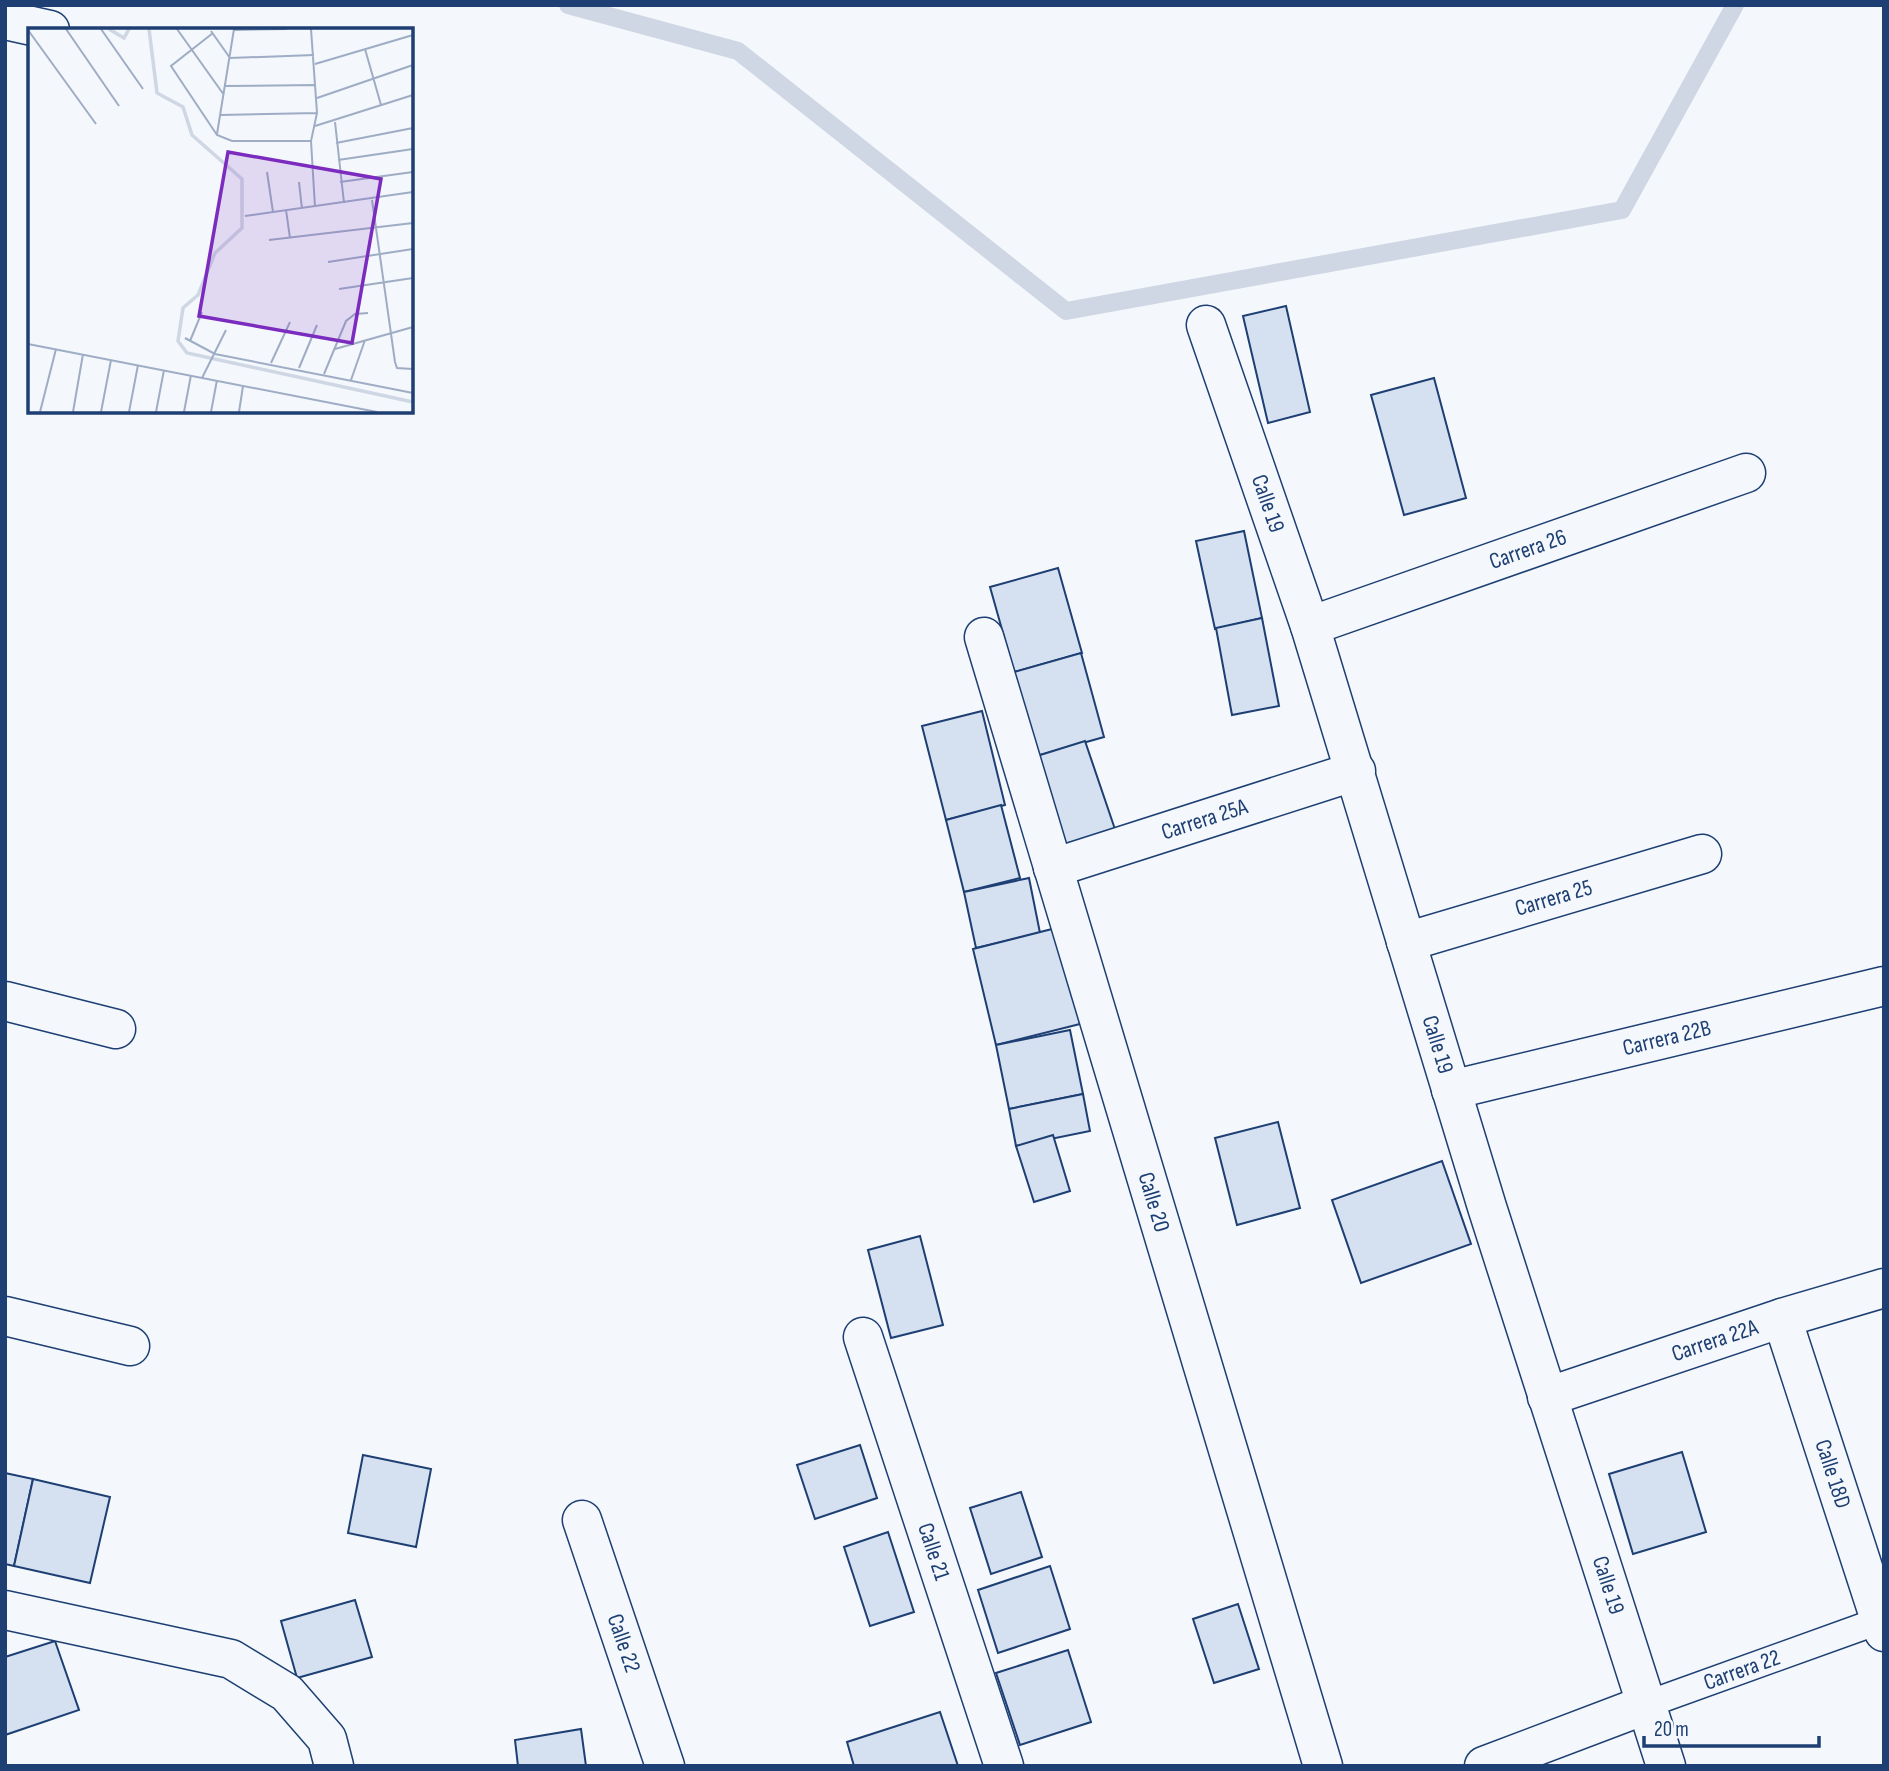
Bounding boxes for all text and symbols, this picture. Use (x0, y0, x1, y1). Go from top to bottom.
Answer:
inset map (28, 28, 413, 413)
street label: Calle 19 (1245, 471, 1291, 536)
street label: Carrera 26 (1486, 523, 1570, 576)
street label: Carrera 25A (1158, 793, 1251, 846)
street label: Carrera 25 (1512, 873, 1596, 923)
street label: Calle 19 (1415, 1012, 1460, 1077)
street label: Carrera 22B (1620, 1014, 1714, 1062)
street label: Calle 20 (1132, 1169, 1176, 1235)
street label: Carrera 22A (1668, 1313, 1762, 1368)
street label: Calle 18D (1808, 1436, 1857, 1512)
street label: Calle 21 (911, 1519, 956, 1584)
street label: Calle 19 (1586, 1553, 1631, 1618)
street label: Calle 22 (601, 1610, 646, 1676)
street label: Carrera 22 (1700, 1643, 1784, 1697)
scale bar (1644, 1704, 1819, 1748)
text: 20 m (1654, 1717, 1689, 1742)

